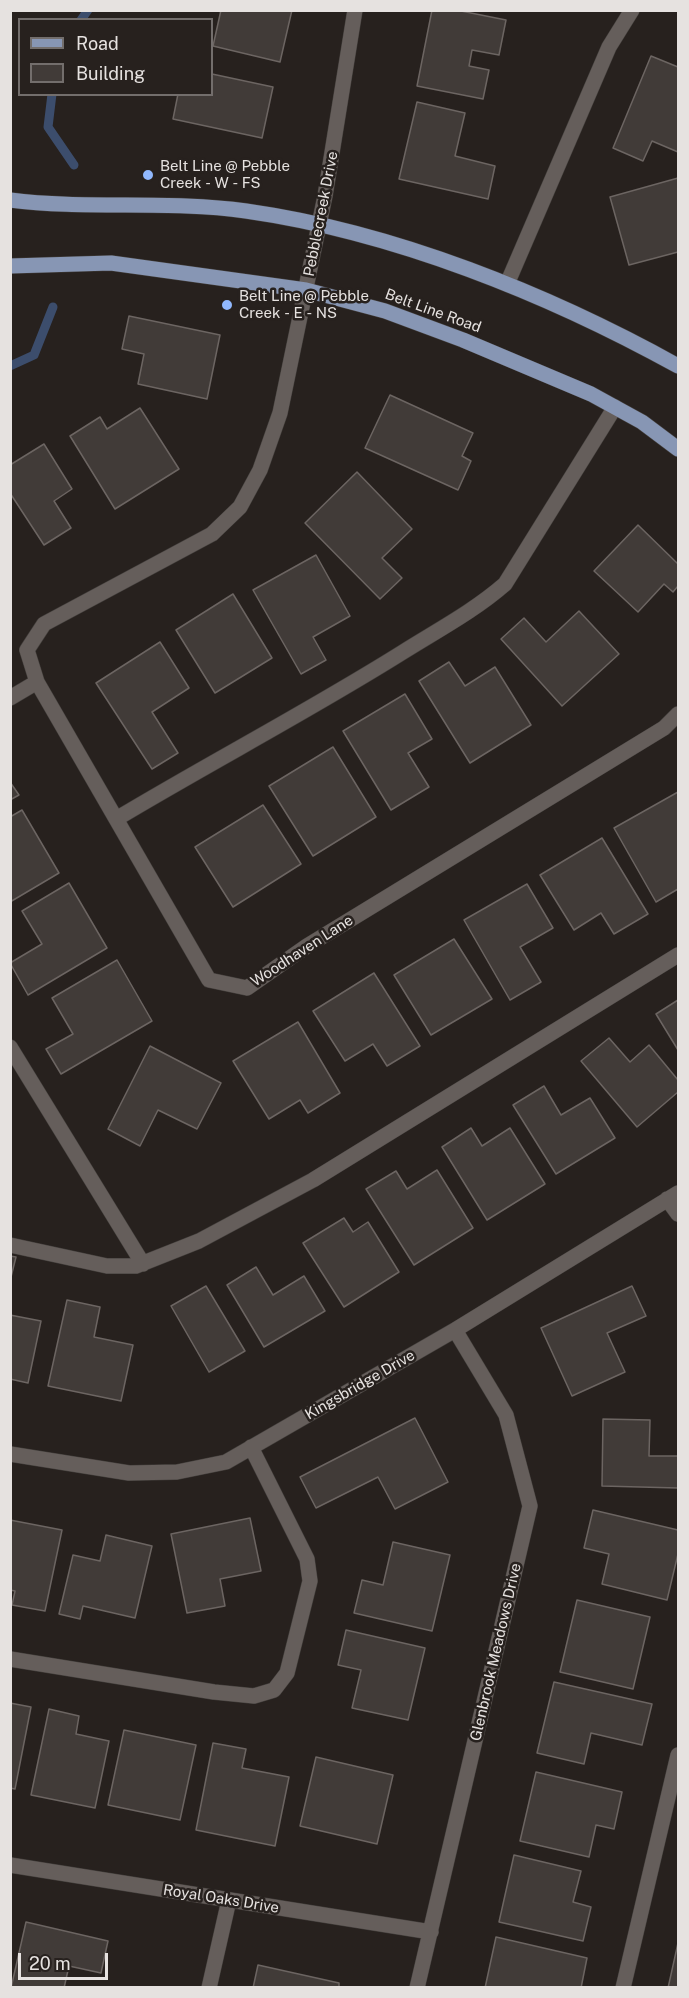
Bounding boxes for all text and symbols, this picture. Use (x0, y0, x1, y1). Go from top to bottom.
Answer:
legend (18, 18, 213, 96)
text: Road (76, 33, 119, 54)
text: Building (76, 63, 145, 84)
street label: Pebblecreek Drive (300, 150, 342, 278)
place label: Belt Line @ Pebble Creek - W - FS (160, 157, 290, 192)
marker: Belt Line @ Pebble Creek - W - FS (141, 168, 155, 182)
street label: Belt Line Road (383, 285, 483, 337)
place label: Belt Line @ Pebble Creek - E - NS (239, 287, 369, 322)
marker: Belt Line @ Pebble Creek - E - NS (220, 298, 234, 312)
street label: Woodhaven Lane (247, 911, 357, 991)
street label: Kingsbridge Drive (302, 1346, 418, 1424)
street label: Glenbrook Meadows Drive (467, 1561, 525, 1743)
street label: Royal Oaks Drive (162, 1881, 280, 1917)
scale bar (21, 1941, 111, 1979)
text: 20 m (29, 1953, 71, 1974)

